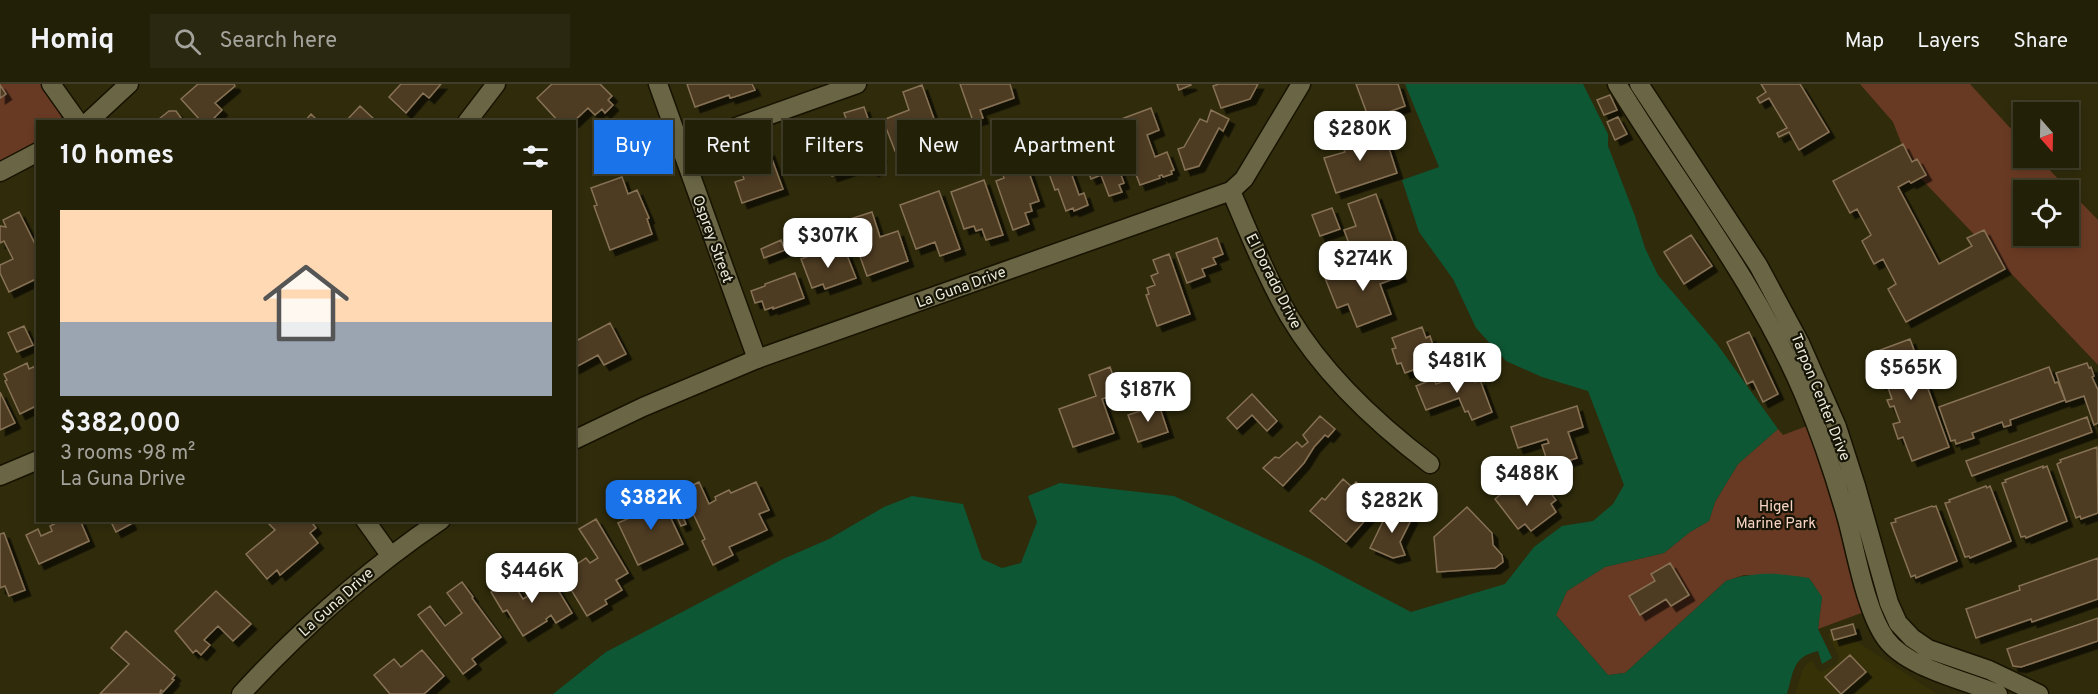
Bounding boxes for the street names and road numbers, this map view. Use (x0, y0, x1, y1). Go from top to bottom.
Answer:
street label: Osprey Street (687, 193, 736, 286)
street label: El Dorado Drive (1241, 231, 1305, 332)
street label: La Guna Drive (914, 263, 1009, 313)
street label: Tarpon Center Drive (1785, 331, 1854, 464)
street label: La Guna Drive (296, 565, 378, 642)

